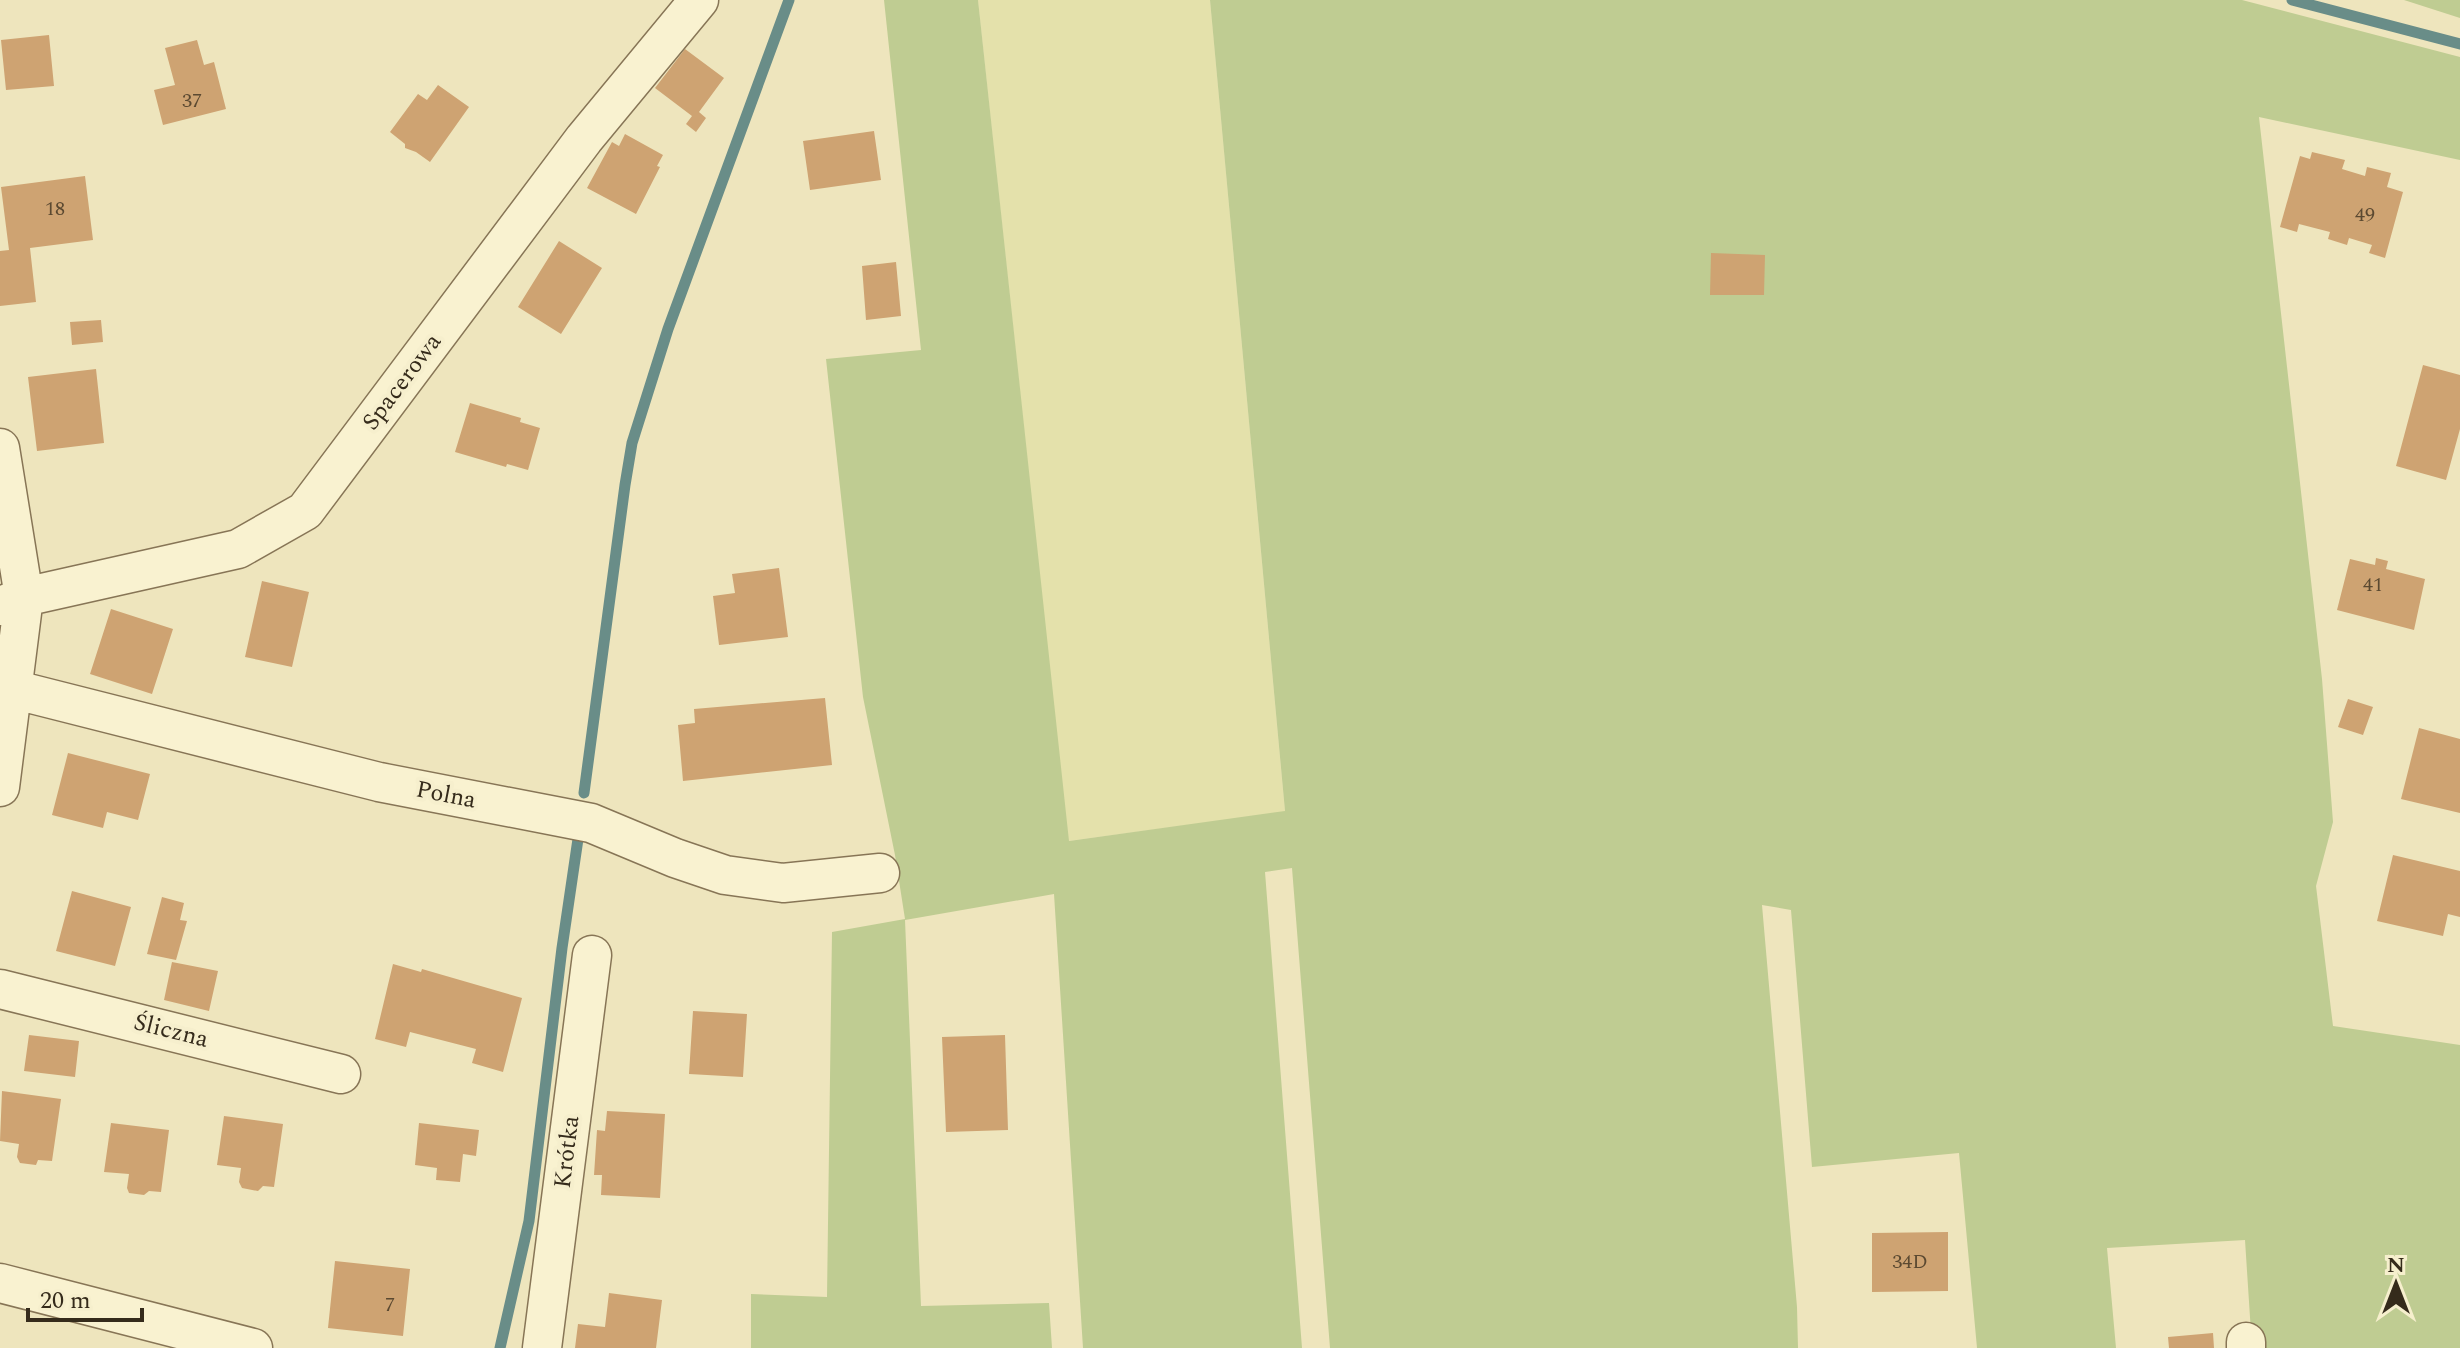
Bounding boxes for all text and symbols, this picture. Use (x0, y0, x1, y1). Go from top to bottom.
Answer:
house number: 37 (182, 86, 202, 116)
house number: 18 (45, 194, 65, 224)
house number: 49 (2355, 200, 2375, 230)
street label: Spacerowa (353, 326, 451, 438)
house number: 41 (2363, 570, 2383, 600)
street label: Polna (413, 772, 479, 818)
street label: Śliczna (130, 1004, 212, 1058)
street label: Krótka (545, 1113, 589, 1190)
north arrow (2356, 1244, 2436, 1324)
house number: 34D (1892, 1247, 1928, 1277)
text: N (2387, 1249, 2405, 1282)
scale bar (28, 1272, 142, 1322)
text: 20 m (40, 1283, 91, 1319)
house number: 7 (385, 1290, 395, 1320)

